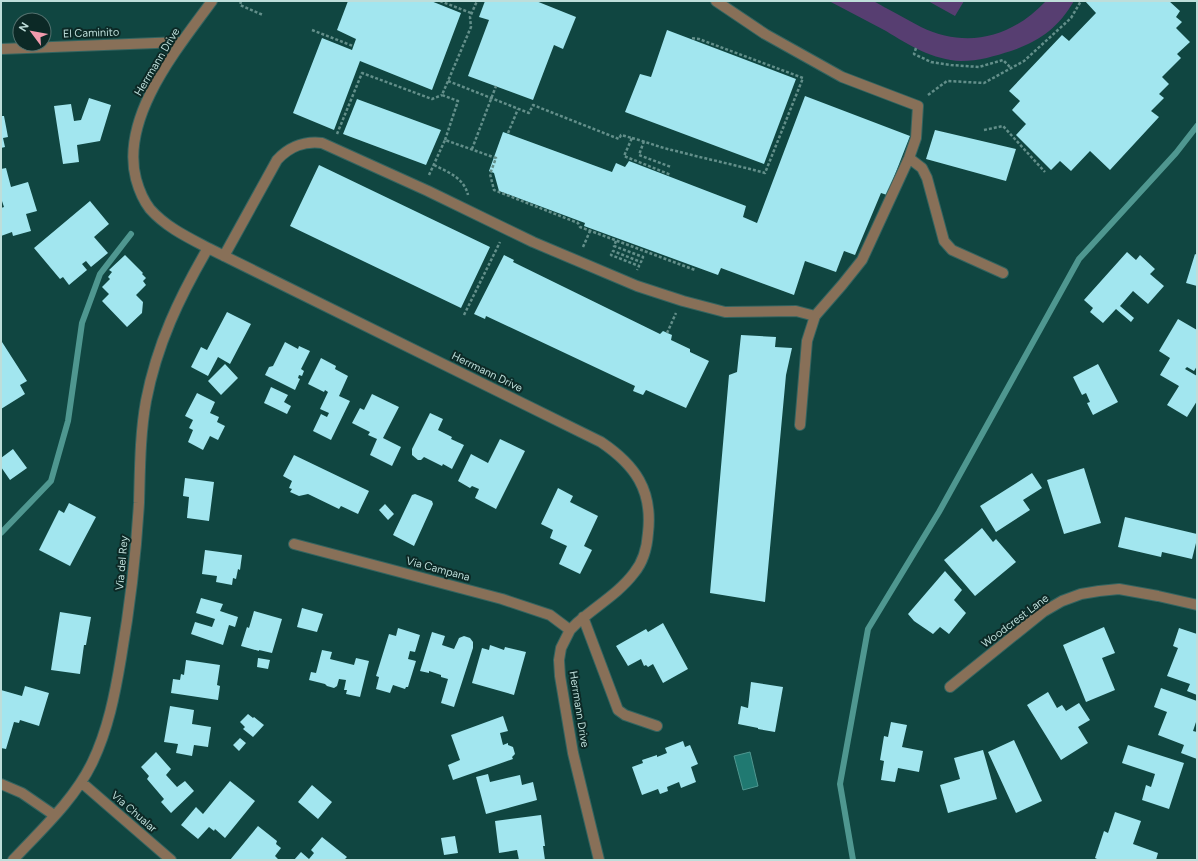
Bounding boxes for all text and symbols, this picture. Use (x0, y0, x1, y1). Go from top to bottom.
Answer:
north arrow (12, 12, 52, 52)
text: N (16, 20, 32, 34)
street label: El Caminito (63, 26, 119, 40)
street label: Herrmann Drive (132, 26, 182, 98)
street label: Herrmann Drive (449, 349, 525, 395)
street label: Via del Rey (113, 535, 131, 591)
street label: Via Campana (405, 554, 471, 584)
street label: Woodcrest Lane (979, 592, 1051, 650)
street label: Herrmann Drive (567, 670, 591, 748)
street label: Via Chualar (109, 789, 160, 835)

